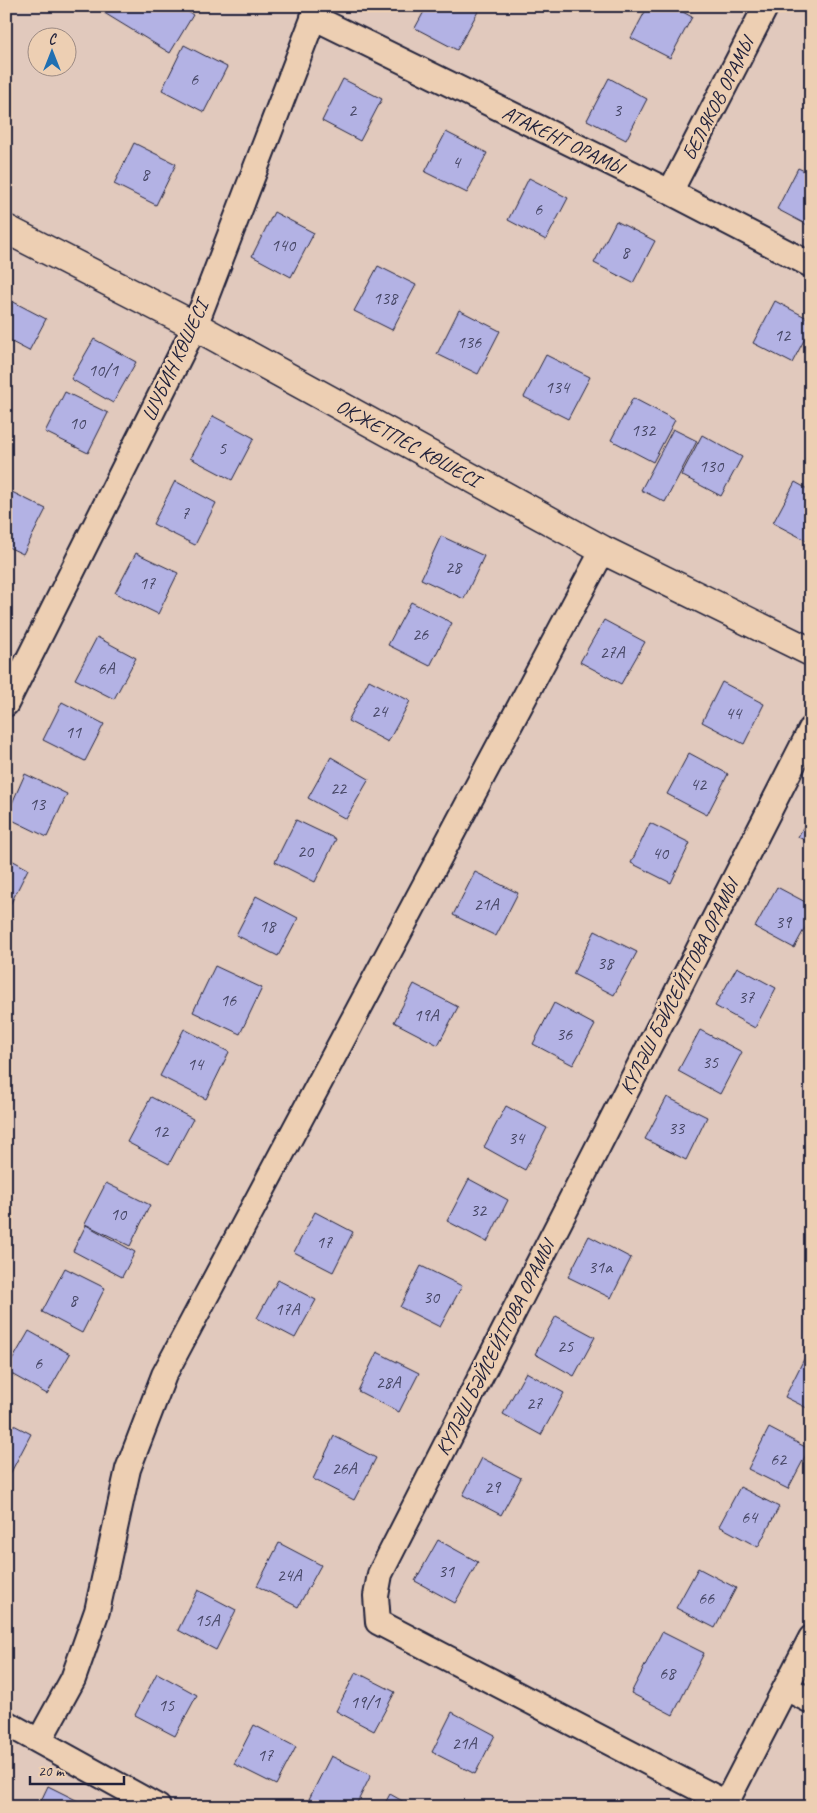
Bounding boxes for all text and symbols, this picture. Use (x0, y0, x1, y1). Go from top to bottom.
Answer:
north arrow (28, 28, 78, 78)
street label: БЕЛЯКОВ ОРАМЫ (676, 30, 761, 165)
text: С (49, 31, 58, 48)
house number: 6 (190, 68, 199, 90)
house number: 2 (348, 99, 358, 121)
house number: 3 (613, 99, 623, 121)
street label: АТАКЕНТ ОРАМЫ (498, 100, 631, 182)
house number: 4 (452, 151, 462, 173)
house number: 8 (141, 163, 151, 185)
house number: 6 (534, 198, 543, 220)
house number: 140 (271, 234, 297, 256)
house number: 8 (621, 241, 631, 263)
house number: 138 (373, 287, 399, 309)
street label: ШУБИН КӨШЕСІ (136, 292, 216, 425)
house number: 12 (774, 324, 792, 346)
house number: 136 (457, 331, 482, 353)
house number: 10/1 (88, 359, 119, 381)
house number: 134 (545, 376, 571, 398)
street label: ОҚЖЕТПЕС КӨШЕСІ (332, 393, 488, 495)
house number: 10 (69, 412, 87, 434)
house number: 132 (631, 419, 657, 441)
house number: 5 (218, 437, 227, 459)
house number: 130 (699, 455, 725, 477)
house number: 7 (181, 502, 190, 524)
house number: 28 (445, 556, 463, 578)
house number: 17 (139, 572, 156, 594)
house number: 26 (412, 623, 429, 645)
house number: 27А (599, 641, 626, 663)
house number: 6А (97, 657, 116, 679)
house number: 24 (371, 700, 389, 722)
house number: 44 (725, 702, 743, 724)
house number: 11 (65, 721, 82, 743)
house number: 42 (690, 773, 708, 795)
house number: 22 (330, 777, 348, 799)
house number: 13 (29, 793, 47, 815)
house number: 20 (297, 840, 315, 862)
house number: 40 (652, 842, 670, 864)
street label: КҮЛӘШ БӘЙСЕЙІТОВА ОРАМЫ (614, 872, 746, 1099)
house number: 21А (473, 893, 500, 915)
house number: 39 (775, 911, 793, 933)
house number: 18 (259, 915, 277, 937)
house number: 38 (597, 952, 615, 974)
house number: 37 (738, 986, 755, 1008)
house number: 16 (220, 989, 237, 1011)
house number: 19А (413, 1004, 440, 1026)
house number: 36 (556, 1023, 573, 1045)
house number: 35 (702, 1051, 719, 1073)
house number: 14 (187, 1053, 205, 1075)
house number: 33 (668, 1117, 686, 1139)
house number: 12 (152, 1120, 170, 1142)
house number: 34 (508, 1127, 526, 1149)
house number: 32 (470, 1199, 488, 1221)
house number: 10 (110, 1203, 128, 1225)
house number: 17 (316, 1231, 333, 1253)
street label: КҮЛӘШ БӘЙСЕЙІТОВА ОРАМЫ (430, 1233, 562, 1460)
house number: 31а (588, 1256, 613, 1278)
house number: 30 (423, 1286, 441, 1308)
house number: 8 (69, 1289, 79, 1311)
house number: 17А (274, 1298, 301, 1320)
house number: 25 (557, 1335, 574, 1357)
house number: 6 (34, 1352, 43, 1374)
house number: 28А (375, 1371, 402, 1393)
house number: 27 (526, 1392, 543, 1414)
house number: 62 (770, 1448, 788, 1470)
house number: 26А (331, 1457, 358, 1479)
house number: 29 (484, 1476, 502, 1498)
house number: 64 (741, 1506, 759, 1528)
house number: 31 (438, 1560, 455, 1582)
house number: 24А (276, 1564, 303, 1586)
house number: 66 (698, 1587, 715, 1609)
house number: 15А (194, 1609, 221, 1631)
house number: 68 (659, 1662, 677, 1684)
house number: 19/1 (350, 1691, 381, 1713)
house number: 15 (158, 1694, 175, 1716)
house number: 21А (451, 1732, 478, 1754)
house number: 17 (257, 1744, 274, 1766)
scale bar (30, 1753, 124, 1785)
text: 20 m (38, 1762, 65, 1781)

